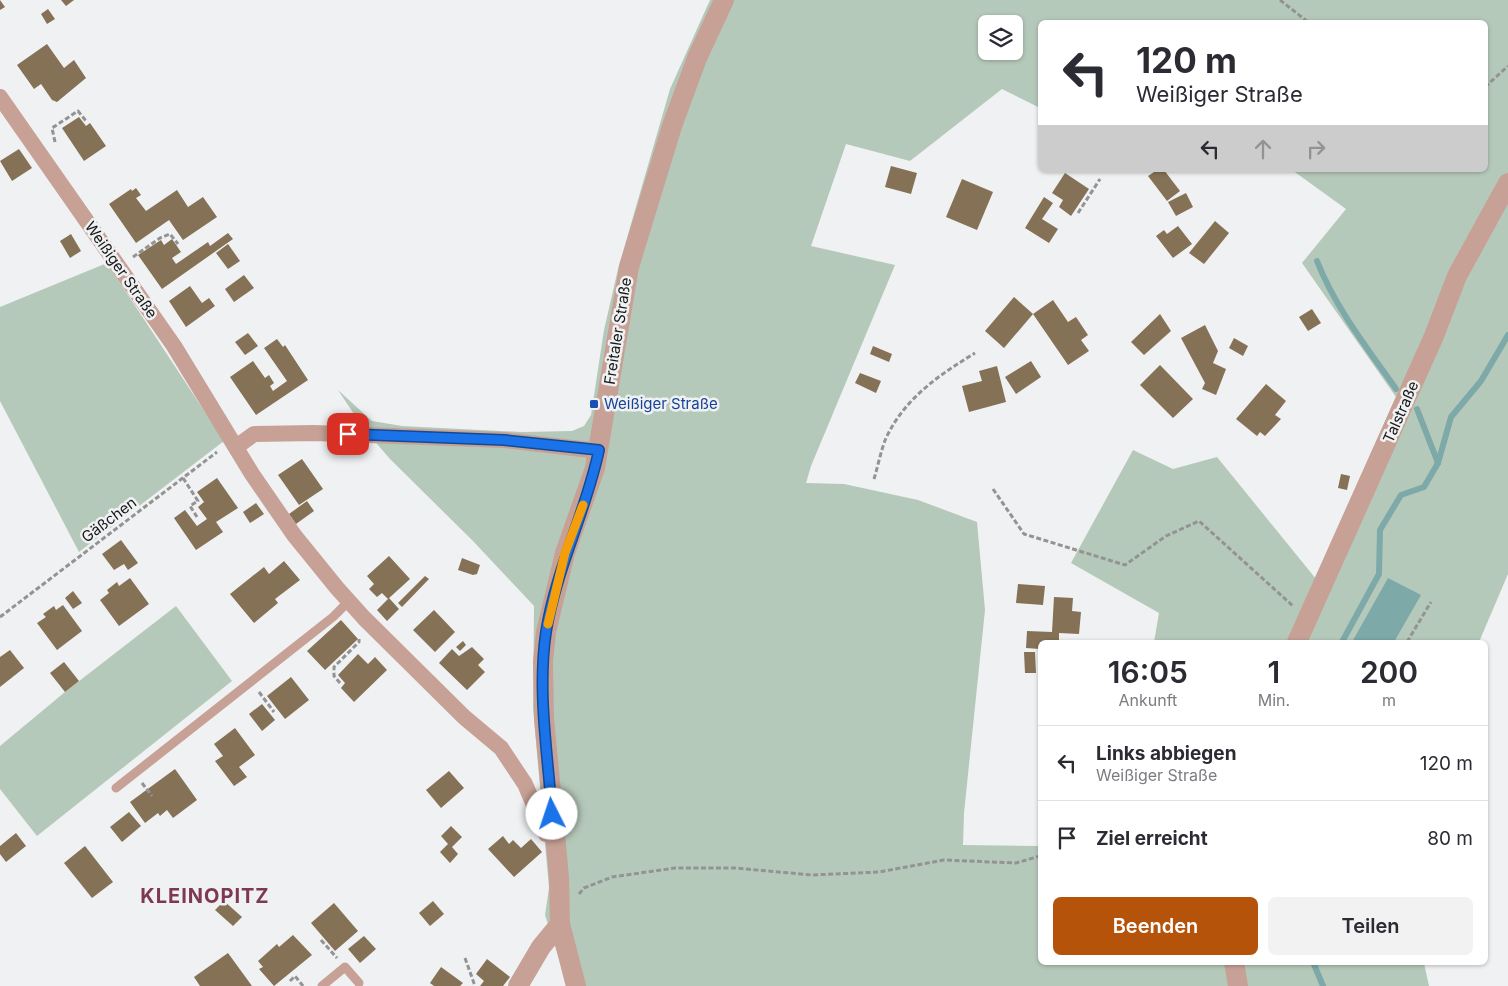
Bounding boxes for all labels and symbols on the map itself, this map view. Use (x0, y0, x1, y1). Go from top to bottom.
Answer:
street label: Weißiger Straße (81, 218, 162, 322)
street label: Freitaler Straße (600, 276, 635, 386)
street label: Talstraße (1379, 378, 1423, 446)
place label: Weißiger Straße (604, 394, 718, 413)
marker: Weißiger Straße (588, 398, 600, 410)
pin (327, 413, 369, 455)
street label: Gäßchen (77, 493, 140, 546)
position arrow (525, 787, 577, 839)
district label: KLEINOPITZ (140, 884, 270, 908)

